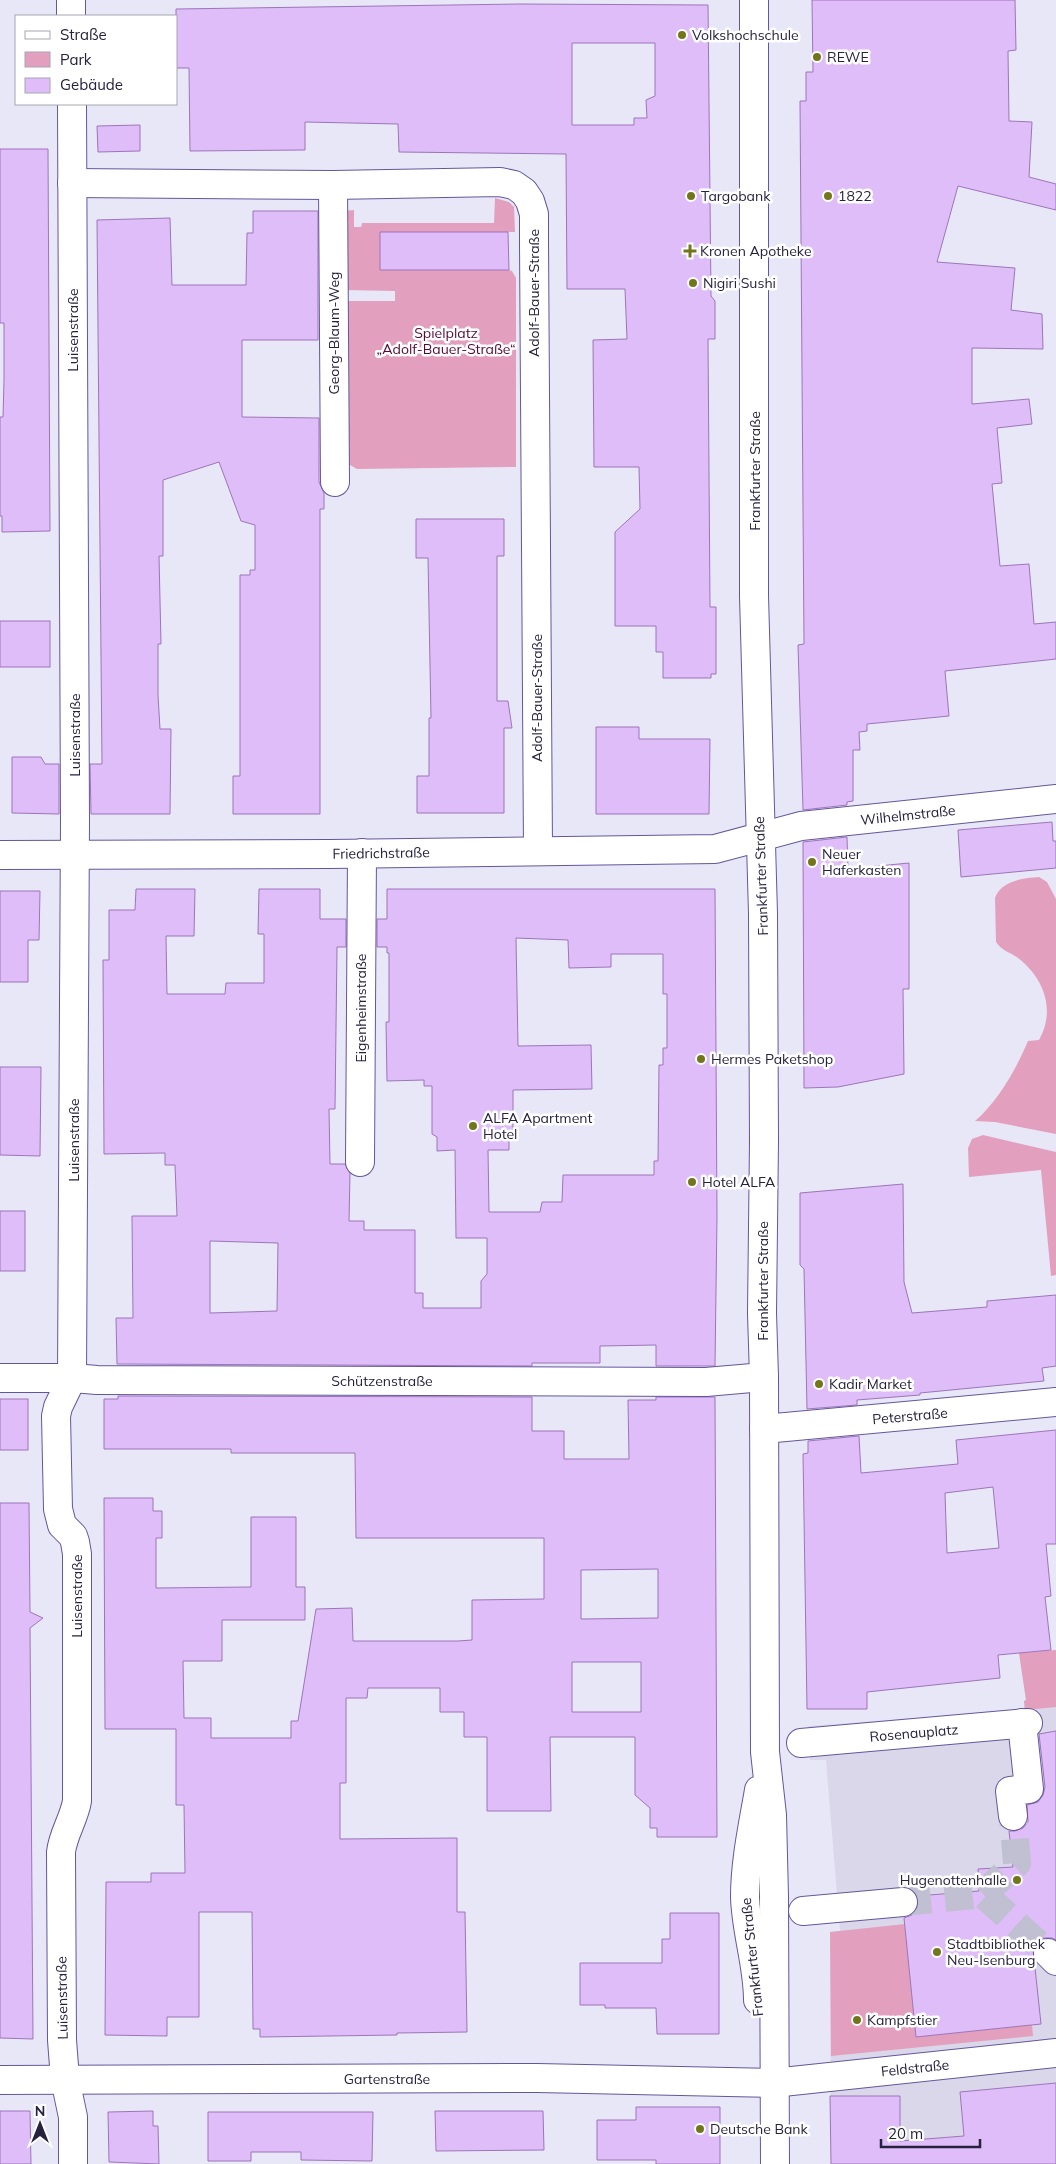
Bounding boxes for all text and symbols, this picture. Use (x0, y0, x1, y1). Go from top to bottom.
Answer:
legend (15, 15, 178, 105)
text: Straße (60, 25, 107, 44)
place label: Volkshochschule (692, 26, 799, 44)
marker: Volkshochschule (676, 29, 688, 41)
place label: REWE (827, 48, 869, 66)
text: Park (60, 50, 92, 69)
marker: REWE (811, 51, 823, 63)
text: Gebäude (60, 75, 123, 94)
place label: Targobank (701, 187, 771, 205)
place label: 1822 (838, 187, 872, 205)
marker: Targobank (685, 190, 697, 202)
marker: 1822 (822, 190, 834, 202)
street label: Adolf-Bauer-Straße (525, 229, 543, 357)
place label: Kronen Apotheke (700, 242, 812, 260)
marker: Kronen Apotheke (684, 245, 696, 257)
street label: Georg-Blaum-Weg (325, 271, 343, 395)
place label: Nigiri Sushi (703, 274, 776, 292)
marker: Nigiri Sushi (687, 277, 699, 289)
street label: Luisenstraße (64, 288, 82, 372)
park label: Spielplatz „Adolf-Bauer-Straße“ (376, 324, 516, 358)
street label: Frankfurter Straße (746, 411, 764, 531)
street label: Adolf-Bauer-Straße (528, 634, 546, 762)
street label: Luisenstraße (66, 693, 84, 777)
street label: Wilhelmstraße (860, 801, 956, 829)
street label: Frankfurter Straße (750, 816, 772, 936)
street label: Friedrichstraße (332, 843, 430, 863)
place label: Neuer Haferkasten (822, 845, 901, 879)
marker: Neuer Haferkasten (806, 856, 818, 868)
street label: Eigenheimstraße (352, 954, 370, 1062)
place label: Hermes Paketshop (711, 1050, 833, 1068)
marker: Hermes Paketshop (695, 1053, 707, 1065)
street label: Luisenstraße (65, 1098, 83, 1182)
place label: ALFA Apartment Hotel (483, 1109, 592, 1143)
marker: ALFA Apartment Hotel (467, 1120, 479, 1132)
place label: Hotel ALFA (702, 1173, 776, 1191)
marker: Hotel ALFA (686, 1176, 698, 1188)
street label: Frankfurter Straße (754, 1221, 772, 1341)
street label: Schützenstraße (331, 1372, 433, 1390)
place label: Kadir Market (829, 1375, 912, 1393)
marker: Kadir Market (813, 1378, 825, 1390)
street label: Peterstraße (872, 1404, 948, 1428)
street label: Luisenstraße (68, 1554, 86, 1638)
street label: Rosenauplatz (869, 1720, 959, 1746)
place label: Hugenottenhalle (900, 1871, 1007, 1889)
marker: Hugenottenhalle (1011, 1874, 1023, 1886)
street label: Frankfurter Straße (737, 1897, 767, 2017)
place label: Stadtbibliothek Neu-Isenburg (947, 1935, 1046, 1969)
marker: Stadtbibliothek Neu-Isenburg (931, 1946, 943, 1958)
street label: Luisenstraße (52, 1956, 72, 2040)
place label: Kampfstier (867, 2011, 938, 2029)
marker: Kampfstier (851, 2014, 863, 2026)
street label: Feldstraße (880, 2055, 950, 2081)
street label: Gartenstraße (344, 2070, 430, 2088)
north arrow (15, 2099, 65, 2149)
text: N (35, 2102, 45, 2120)
scale bar (881, 2116, 980, 2148)
place label: Deutsche Bank (710, 2120, 809, 2138)
marker: Deutsche Bank (694, 2123, 706, 2135)
text: 20 m (888, 2124, 923, 2143)

